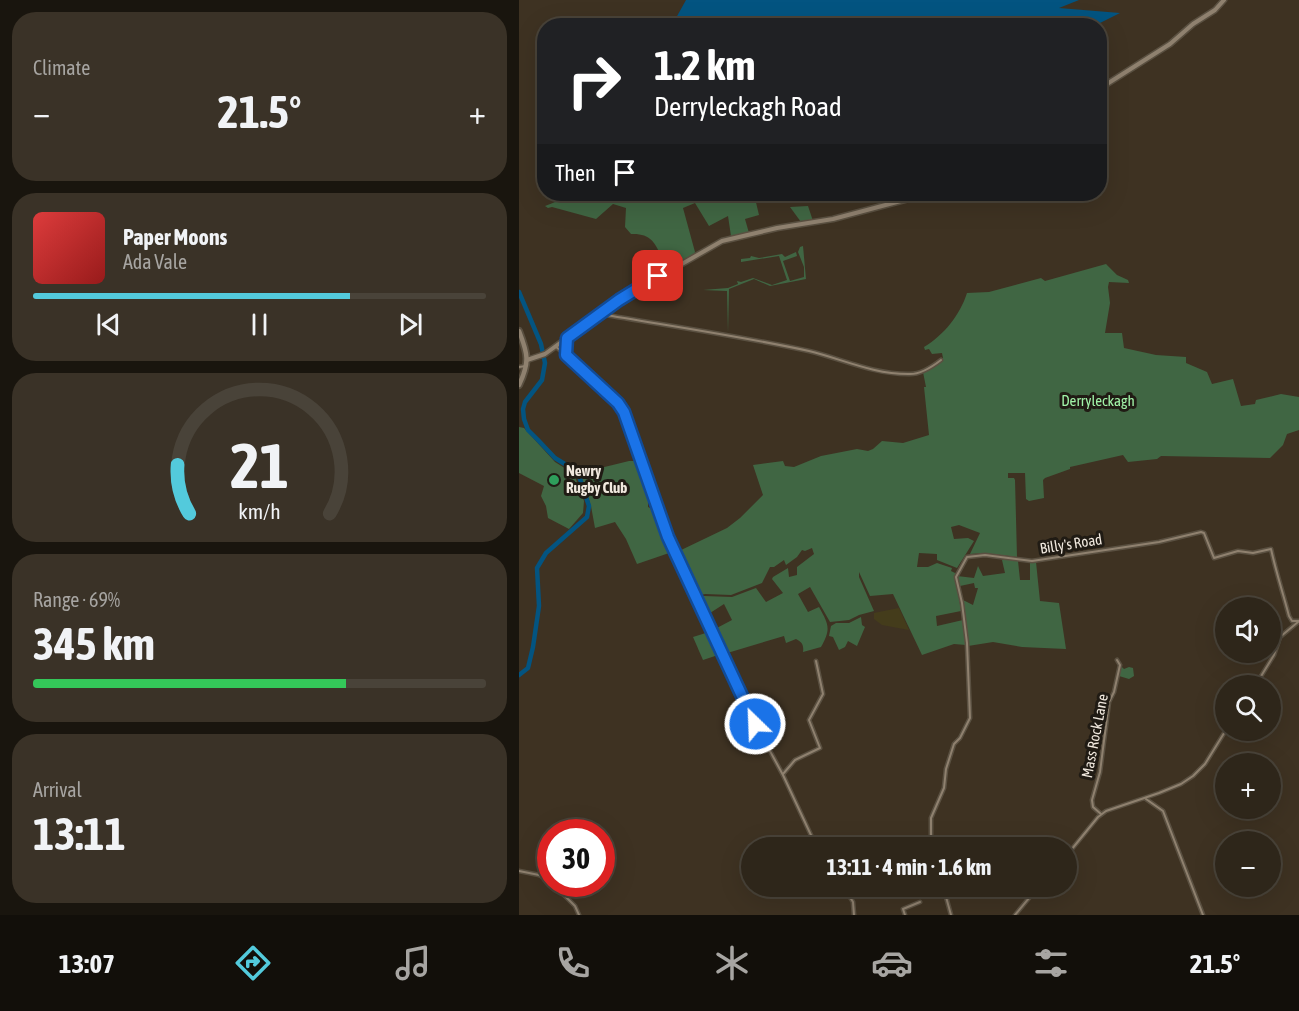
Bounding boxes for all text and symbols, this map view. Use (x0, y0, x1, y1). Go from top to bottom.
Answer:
text: 1.2 km (654, 41, 755, 89)
icon: right (555, 42, 633, 120)
text: Climate (33, 56, 90, 79)
text: 21.5° (218, 86, 301, 138)
text: Derryleckagh Road (654, 91, 842, 122)
text: − (33, 93, 50, 131)
text: + (469, 93, 486, 131)
icon: arrive (608, 156, 641, 189)
text: Then (555, 160, 596, 186)
text: Paper Moons (123, 224, 227, 250)
text: Ada Vale (123, 250, 187, 273)
pin (632, 250, 683, 301)
icon: arrive (641, 259, 674, 292)
icon: previous (92, 308, 125, 341)
icon: pause (243, 308, 276, 341)
icon: next (394, 308, 427, 341)
park label: Derryleckagh (1061, 392, 1135, 409)
text: 21 (230, 431, 289, 502)
place label: Newry Rugby Club (566, 462, 627, 496)
marker: Newry Rugby Club (547, 473, 561, 487)
text: km/h (238, 500, 281, 525)
street label: Billy's Road (1038, 530, 1103, 557)
text: Range · 69% (33, 588, 120, 611)
map controls (1215, 597, 1281, 897)
button: sound (1215, 597, 1281, 663)
text: 345 km (33, 618, 155, 670)
button: search (1215, 675, 1281, 741)
position arrow (723, 692, 787, 756)
street label: Mass Rock Lane (1078, 692, 1111, 779)
button: + (1215, 753, 1281, 819)
text: Arrival (33, 778, 82, 801)
text: 13:11 (33, 808, 126, 860)
speed limit sign: 30 (537, 819, 615, 897)
button: − (1215, 831, 1281, 897)
text: 13:11 · 4 min · 1.6 km (827, 854, 991, 880)
icon: directions (232, 942, 274, 984)
icon: music (392, 942, 434, 984)
icon: phone (552, 942, 594, 984)
icon: climate (711, 942, 753, 984)
icon: car (871, 942, 913, 984)
icon: filters (1030, 942, 1072, 984)
text: 13:07 (59, 948, 115, 979)
text: 21.5° (1190, 948, 1240, 979)

